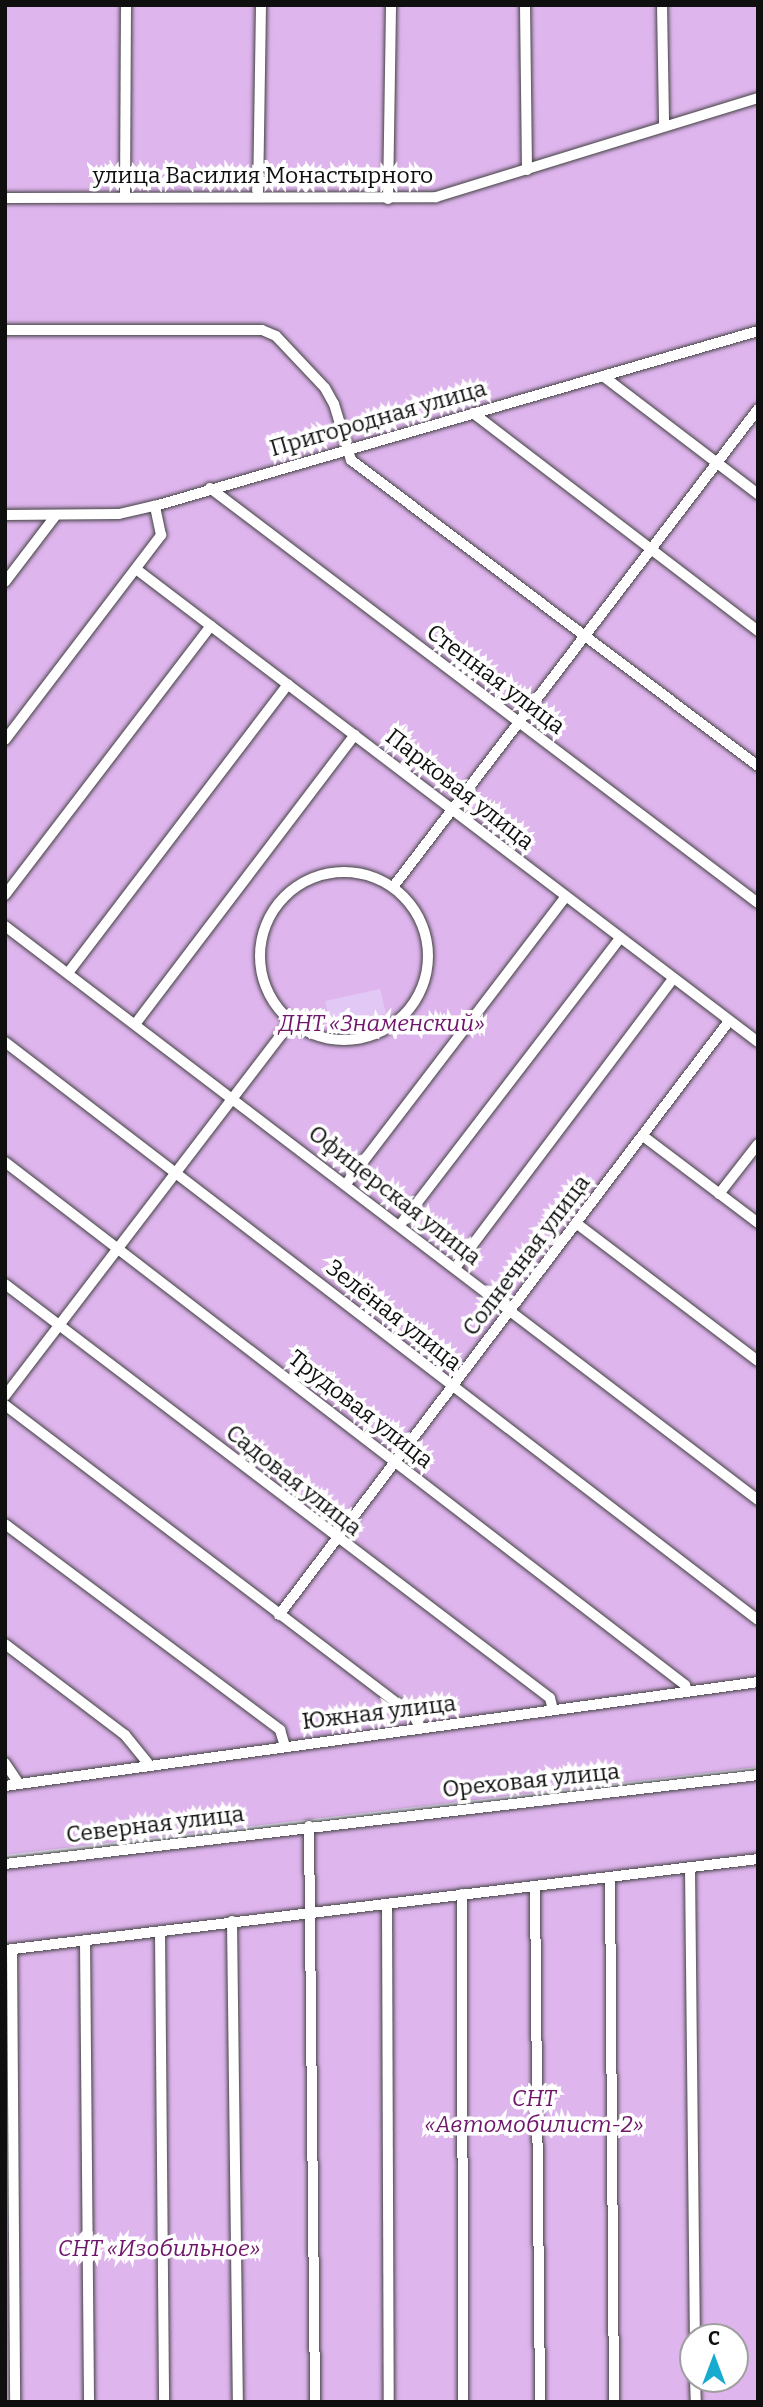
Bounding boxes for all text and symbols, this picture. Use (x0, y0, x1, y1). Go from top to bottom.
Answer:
street label: улица Василия Монастырного (93, 161, 433, 189)
street label: Пригородная улица (267, 374, 489, 462)
street label: Степная улица (421, 618, 571, 740)
street label: Парковая улица (380, 723, 540, 855)
park label: ДНТ «Знаменский» (279, 1009, 485, 1037)
street label: Офицерская улица (303, 1119, 487, 1271)
street label: Солнечная улица (456, 1169, 596, 1341)
street label: Зелёная улица (321, 1254, 467, 1376)
street label: Трудовая улица (283, 1344, 439, 1474)
street label: Садовая улица (221, 1418, 367, 1542)
street label: Южная улица (300, 1689, 458, 1735)
street label: Ореховая улица (441, 1757, 621, 1803)
street label: Северная улица (64, 1799, 246, 1849)
park label: СНТ «Автомобилист-2» (424, 2084, 644, 2138)
park label: СНТ «Изобильное» (58, 2234, 260, 2262)
north arrow (679, 2323, 749, 2393)
text: С (708, 2327, 720, 2350)

